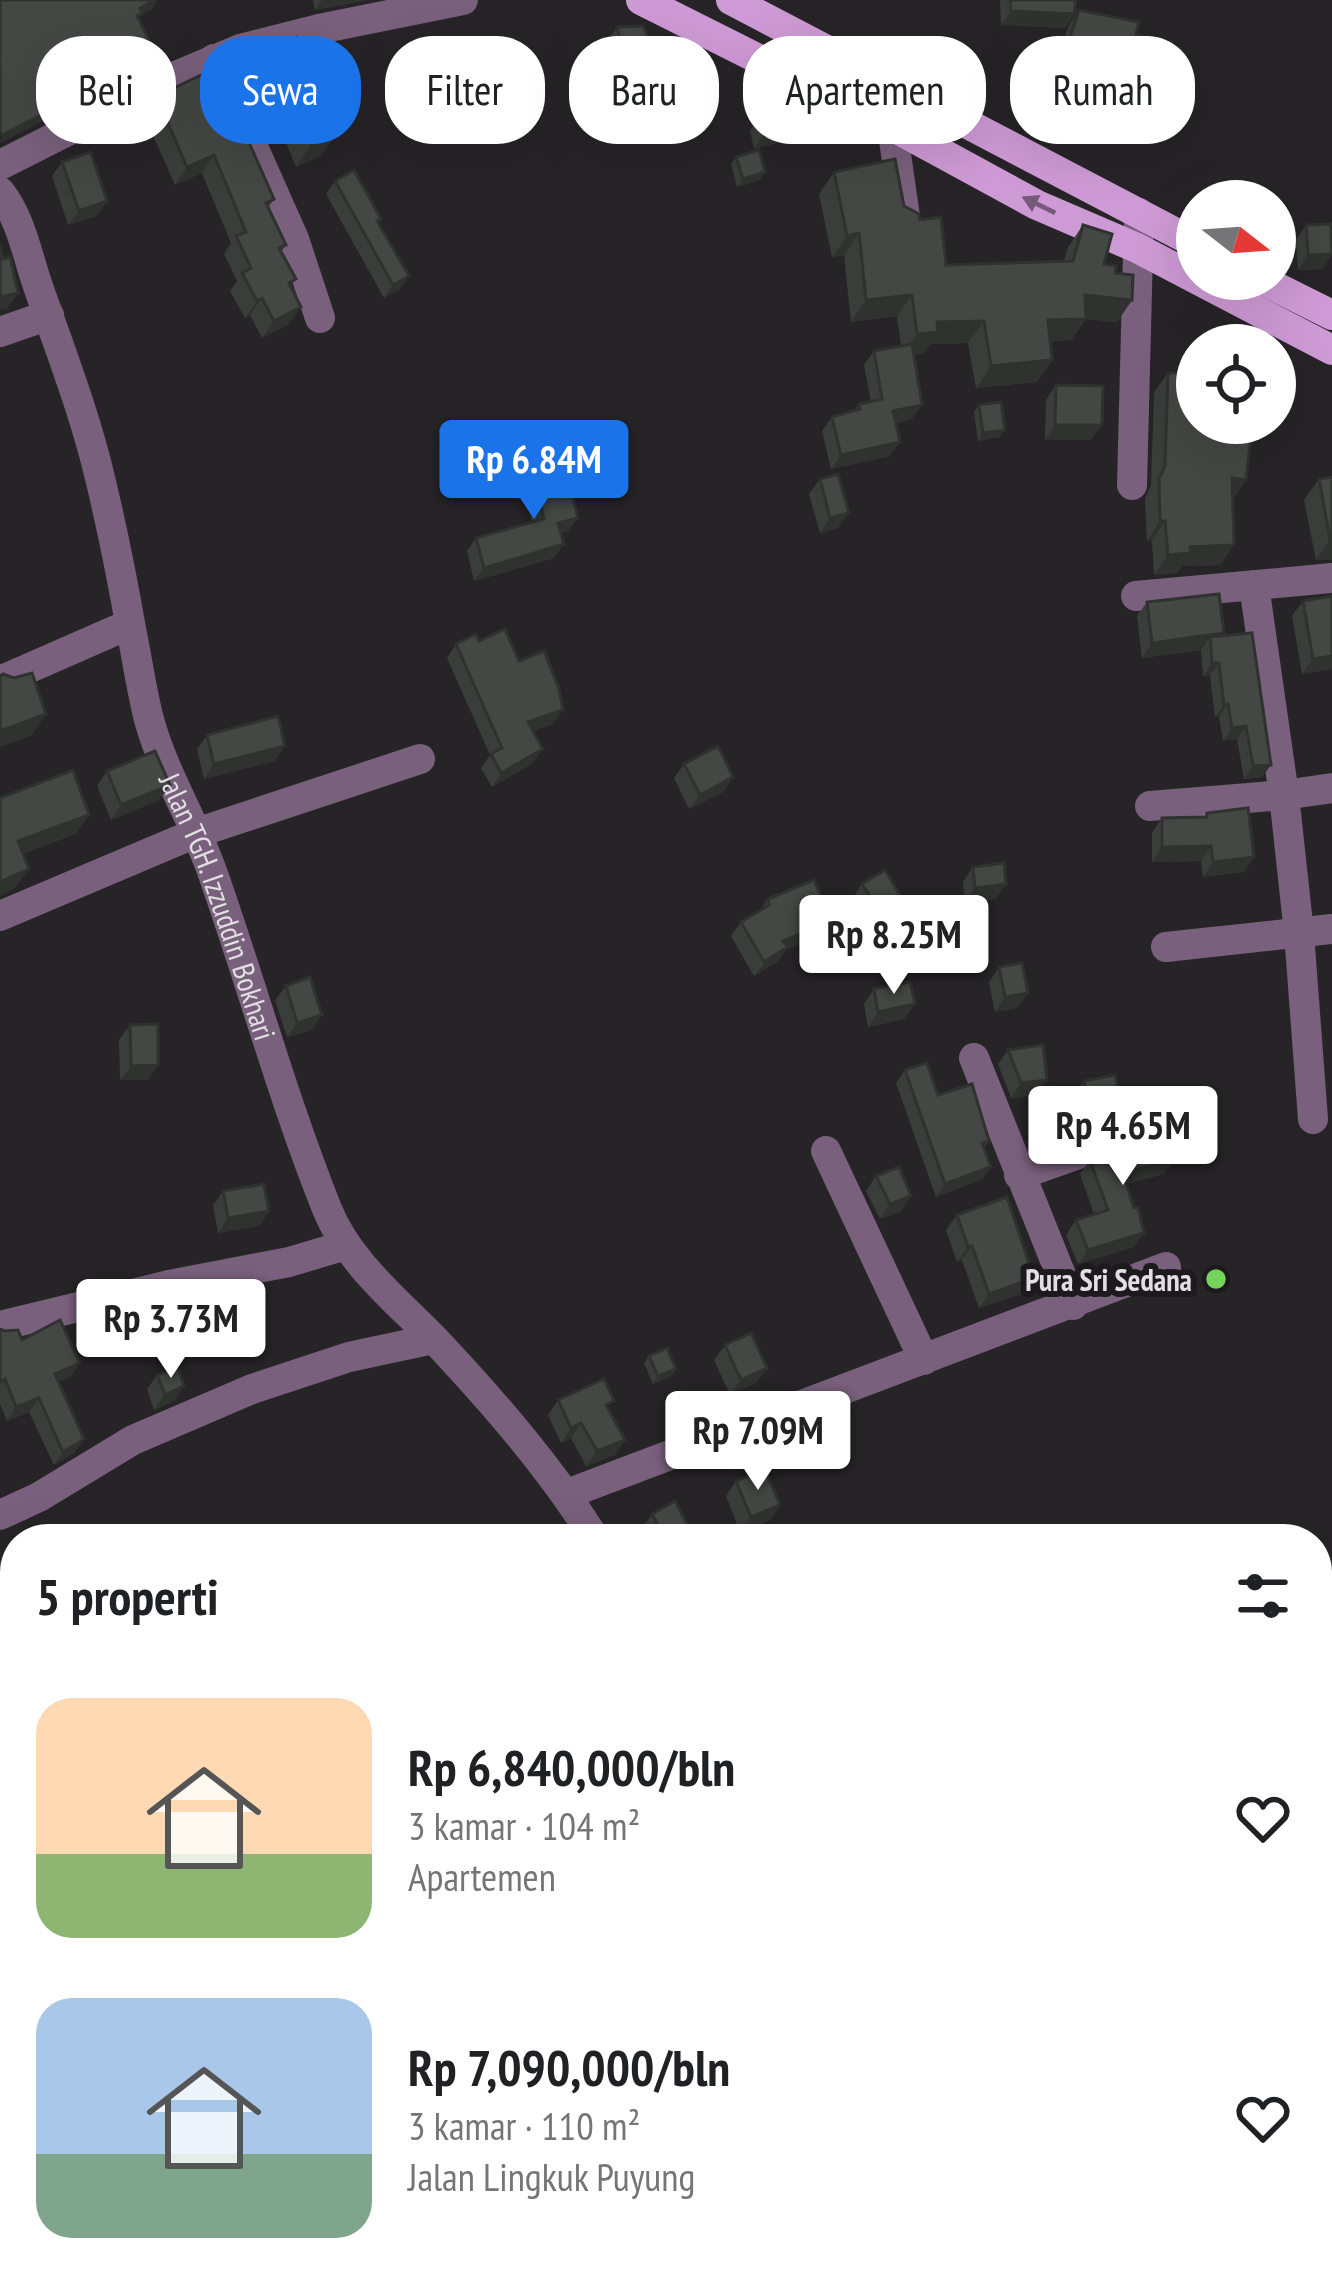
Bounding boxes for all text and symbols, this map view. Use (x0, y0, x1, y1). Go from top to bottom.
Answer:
chip: Beli (36, 36, 176, 144)
chip: Sewa (200, 36, 361, 144)
chip: Filter (385, 36, 545, 144)
chip: Baru (569, 36, 719, 144)
chip: Apartemen (743, 36, 986, 144)
chip: Rumah (1010, 36, 1195, 144)
north arrow (1176, 180, 1296, 300)
map controls (1176, 180, 1296, 444)
one-way arrow (1021, 195, 1056, 215)
button: locate (1176, 324, 1296, 444)
pin: Rp 6.84M (410, 420, 658, 522)
text: Rp 6.84M (466, 433, 602, 484)
street label: Jalan TGH. Izzuddin Bokhari (151, 766, 286, 1045)
pin: Rp 8.25M (770, 895, 1018, 997)
text: Rp 8.25M (826, 908, 962, 959)
pin: Rp 4.65M (999, 1086, 1247, 1188)
text: Rp 4.65M (1055, 1099, 1191, 1150)
place label: Pura Sri Sedana (1025, 1260, 1192, 1299)
marker: Pura Sri Sedana (1203, 1266, 1229, 1292)
pin: Rp 3.73M (47, 1279, 295, 1381)
text: Rp 3.73M (103, 1292, 239, 1343)
pin: Rp 7.09M (634, 1391, 882, 1493)
text: Rp 7.09M (692, 1404, 824, 1455)
text: 5 properti (36, 1563, 218, 1629)
icon: filters (1230, 1563, 1296, 1629)
text: Rp 6,840,000/bln (408, 1734, 735, 1800)
icon: home (132, 1746, 276, 1890)
icon: heart (1230, 1785, 1296, 1851)
text: 3 kamar · 104 m² (408, 1800, 640, 1851)
text: Apartemen (408, 1851, 556, 1902)
text: Rp 7,090,000/bln (408, 2034, 730, 2100)
icon: home (132, 2046, 276, 2190)
icon: heart (1230, 2085, 1296, 2151)
text: 3 kamar · 110 m² (408, 2100, 640, 2151)
text: Jalan Lingkuk Puyung (408, 2151, 695, 2202)

